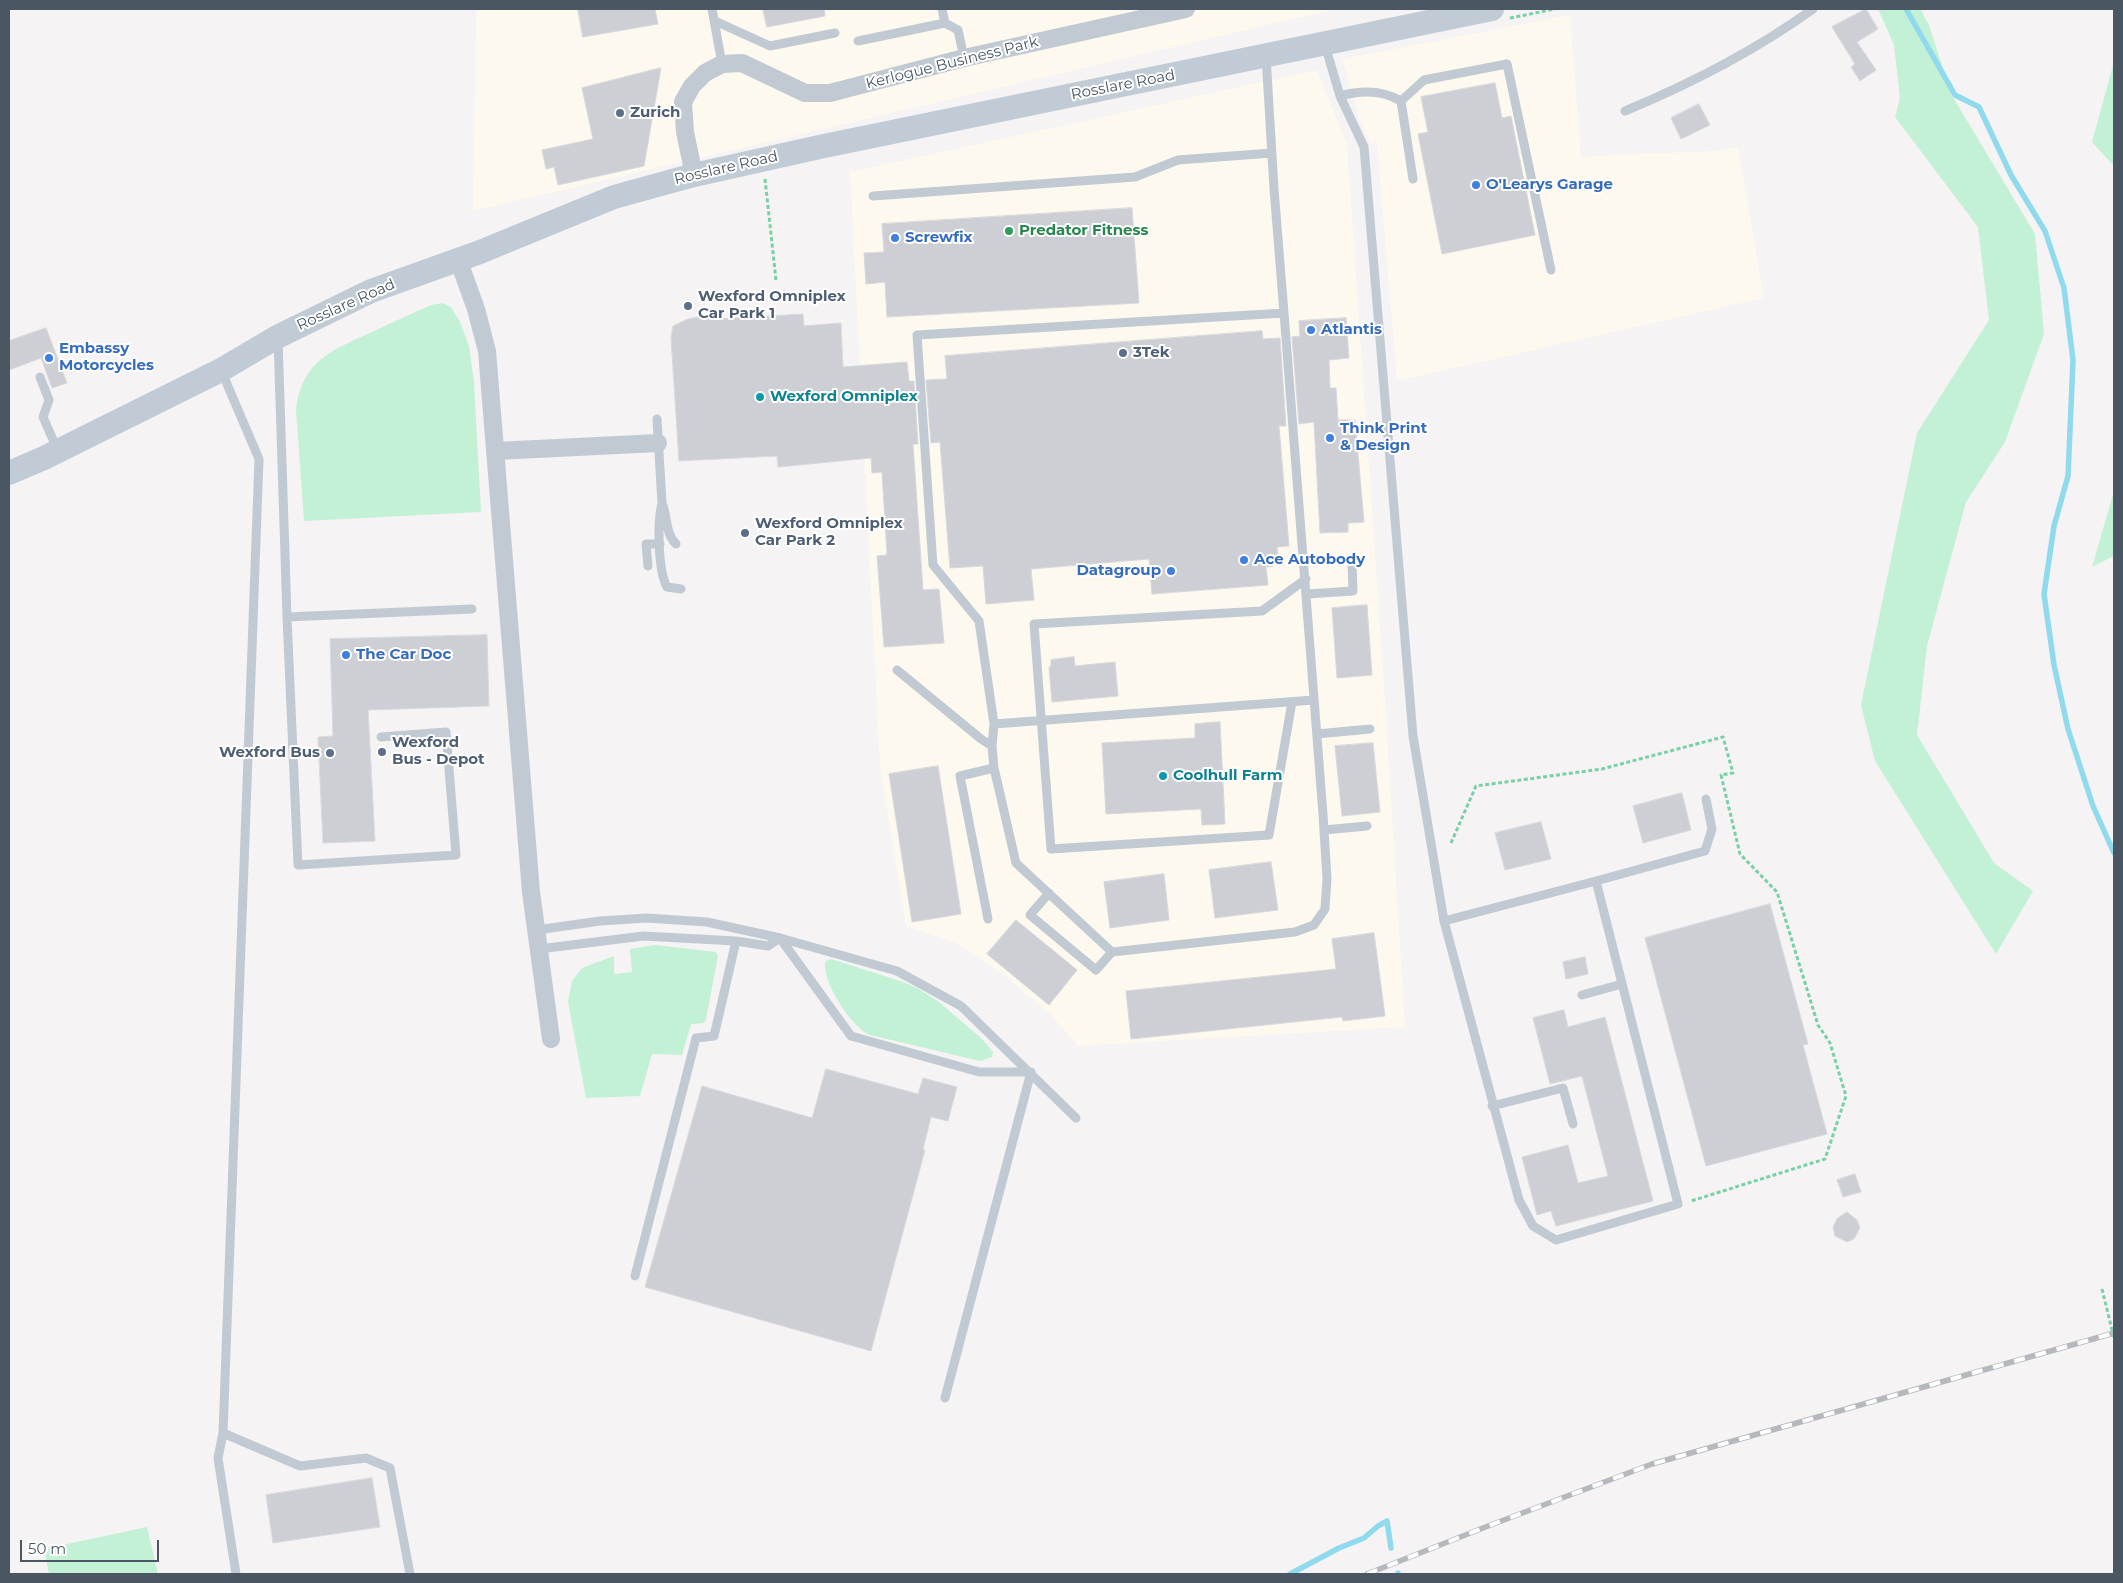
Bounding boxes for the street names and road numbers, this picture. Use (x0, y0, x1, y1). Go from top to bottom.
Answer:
street label: Kerlogue Business Park (864, 33, 1040, 93)
street label: Rosslare Road (1069, 66, 1177, 104)
street label: Rosslare Road (672, 147, 780, 189)
street label: Rosslare Road (294, 275, 398, 335)

